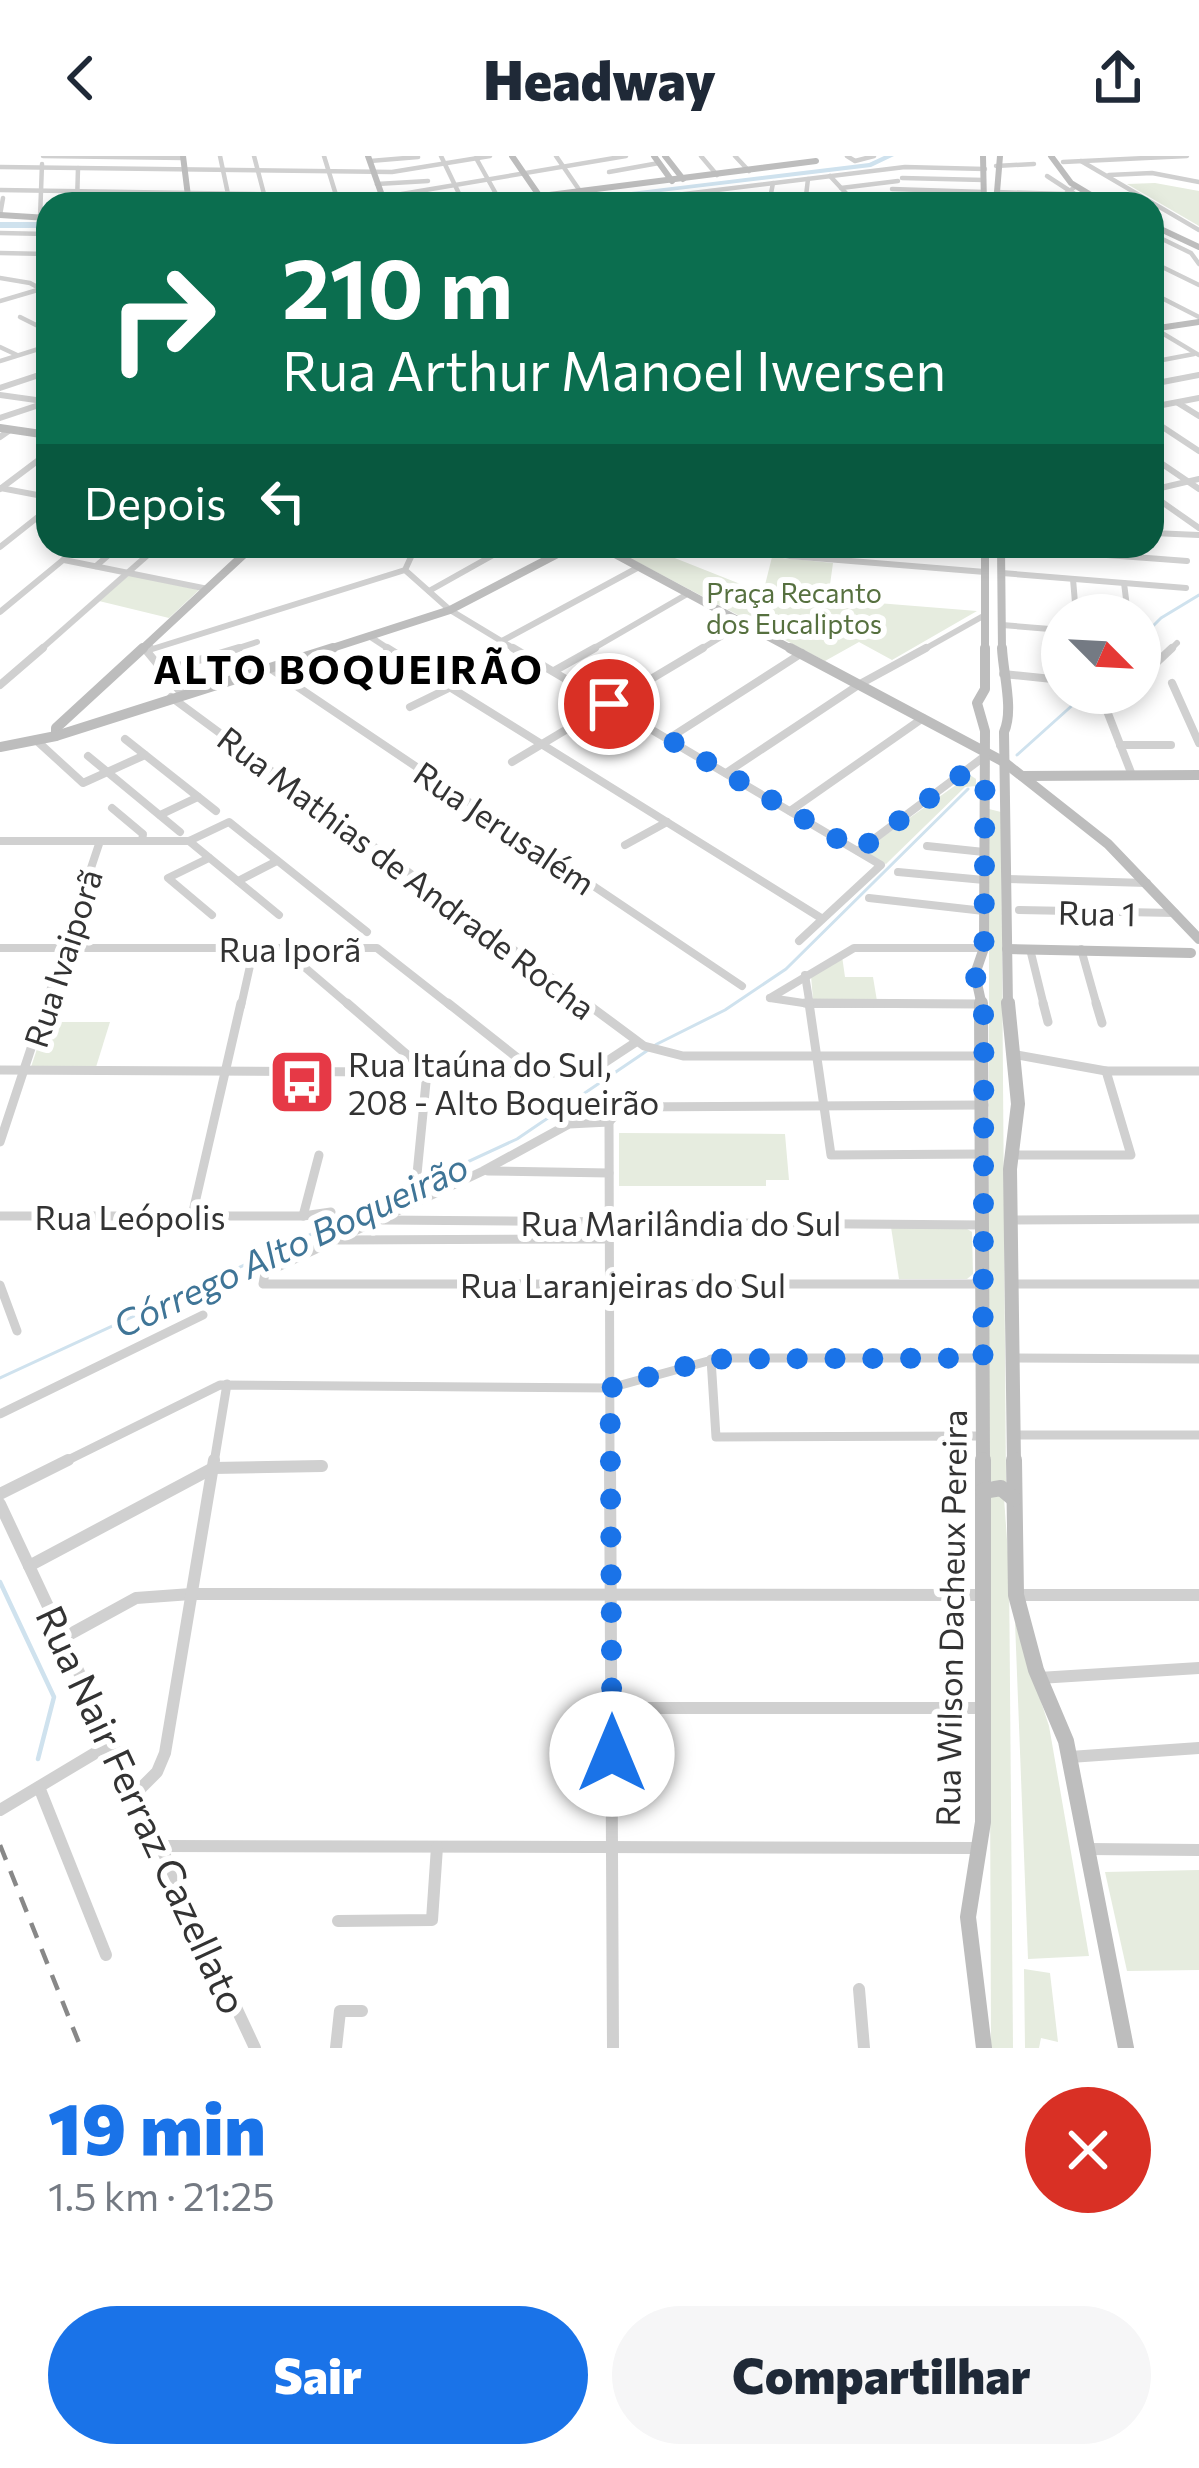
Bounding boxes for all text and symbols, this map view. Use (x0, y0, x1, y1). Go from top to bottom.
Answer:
icon: back (48, 45, 114, 111)
text: Headway (483, 45, 716, 111)
icon: share (1085, 45, 1151, 111)
text: 210 m (282, 234, 513, 336)
icon: right (84, 240, 240, 396)
text: Rua Arthur Manoel Iwersen (282, 336, 946, 402)
icon: left (250, 468, 316, 534)
text: Depois (84, 474, 226, 529)
park label: Praça Recanto dos Eucaliptos (706, 576, 882, 640)
north arrow (1041, 594, 1161, 714)
map controls (1041, 594, 1161, 714)
district label: ALTO BOQUEIRÃO (153, 644, 545, 692)
pin (558, 653, 660, 755)
icon: arrive (576, 671, 642, 737)
street label: Rua Mathias de Andrade Rocha (210, 717, 604, 1027)
street label: Rua Jerusalém (407, 751, 603, 903)
street label: Rua Ivaiporã (14, 864, 110, 1052)
street label: Rua 1 (1058, 891, 1136, 933)
street label: Rua Iporã (219, 928, 361, 969)
place label: Rua Itaúna do Sul, 208 - Alto Boqueirão (348, 1043, 659, 1122)
bus stop icon: Rua Itaúna do Sul, 208 - Alto Boqueirão (267, 1047, 337, 1117)
water label: Córrego Alto Boqueirão (106, 1142, 474, 1346)
street label: Rua Leópolis (34, 1196, 226, 1237)
street label: Rua Marilândia do Sul (521, 1202, 841, 1243)
street label: Rua Laranjeiras do Sul (460, 1264, 786, 1305)
street label: Rua Wilson Dacheux Pereira (926, 1409, 974, 1827)
street label: Rua Nair Ferraz Cazellato (27, 1597, 259, 2021)
position arrow (549, 1691, 675, 1817)
text: 19 min (48, 2082, 266, 2170)
button: close (1025, 2087, 1151, 2213)
text: 1.5 km · 21:25 (48, 2171, 275, 2219)
button: Sair (48, 2306, 588, 2444)
button: Compartilhar (612, 2306, 1151, 2444)

